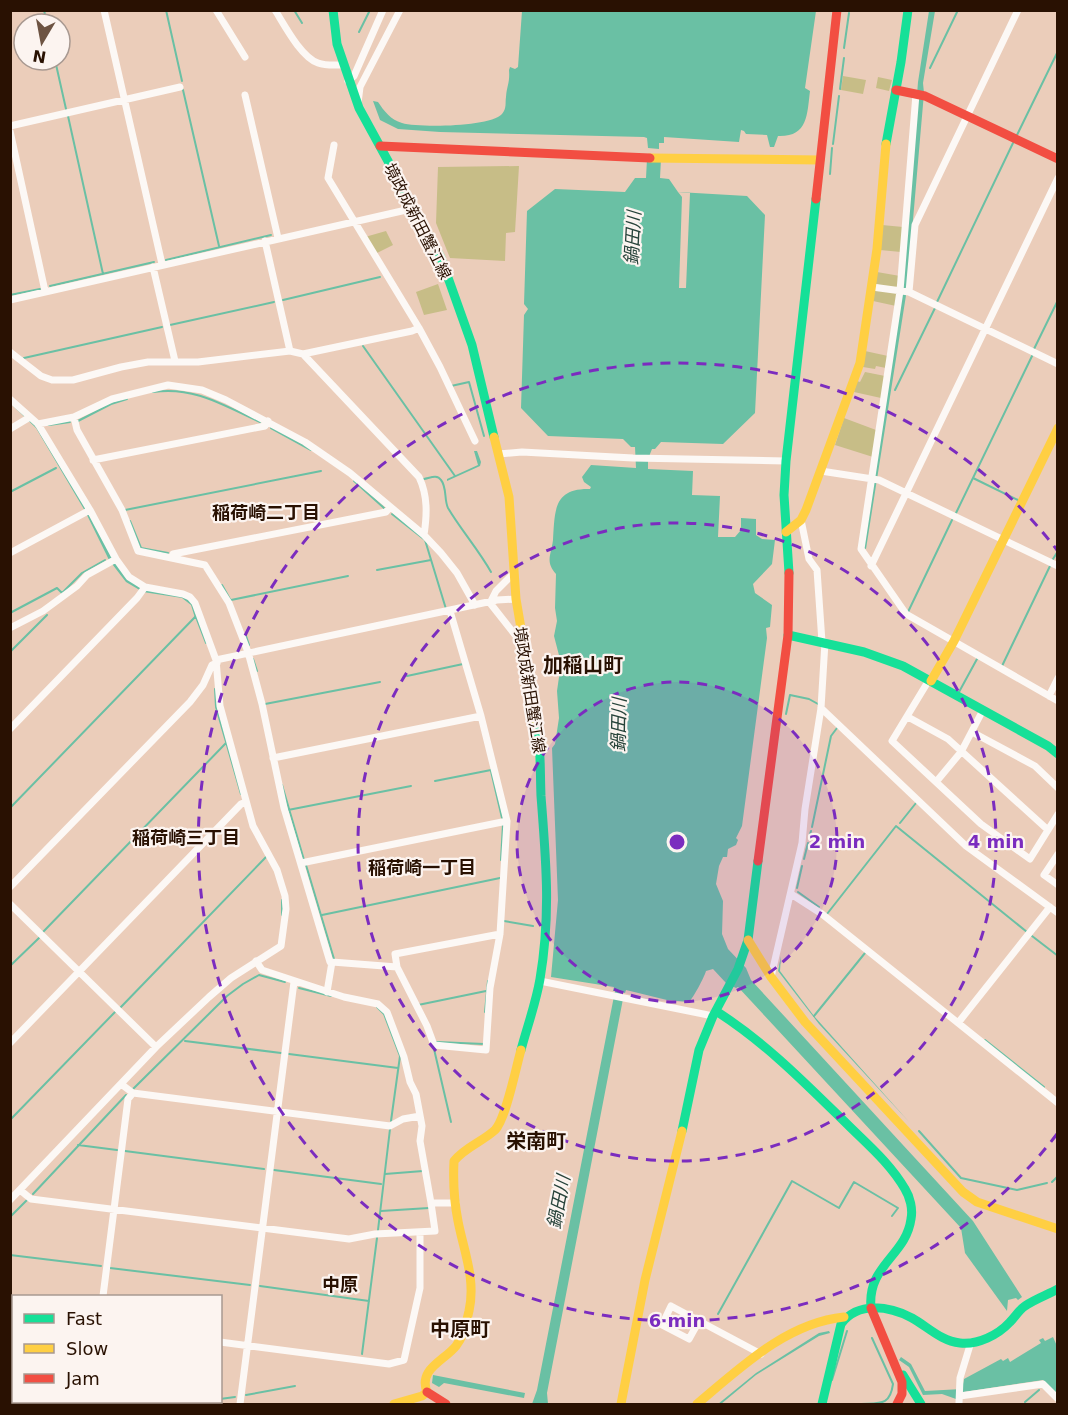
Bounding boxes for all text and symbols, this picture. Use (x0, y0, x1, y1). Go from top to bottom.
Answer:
north arrow (12, 12, 72, 72)
text: N (31, 46, 48, 67)
street label: 境政成新田蟹江線 (380, 160, 455, 283)
water label: 鍋田川 (621, 208, 645, 265)
district label: 稲荷崎二丁目 (212, 502, 320, 523)
street label: 境政成新田蟹江線 (510, 625, 549, 755)
district label: 加稲山町 (543, 653, 623, 677)
water label: 鍋田川 (608, 696, 630, 752)
district label: 稲荷崎三丁目 (132, 827, 240, 848)
text: 2 min (809, 831, 865, 852)
text: 4 min (968, 831, 1024, 852)
centre of rings (667, 832, 687, 852)
district label: 稲荷崎一丁目 (368, 857, 476, 878)
district label: 栄南町 (506, 1129, 566, 1153)
water label: 鍋田川 (543, 1171, 574, 1230)
district label: 中原 (322, 1274, 358, 1295)
legend (12, 1295, 222, 1403)
text: Fast (66, 1308, 102, 1329)
text: 6 min (649, 1310, 705, 1331)
district label: 中原町 (430, 1317, 490, 1341)
text: Slow (66, 1338, 108, 1359)
text: Jam (65, 1368, 100, 1389)

